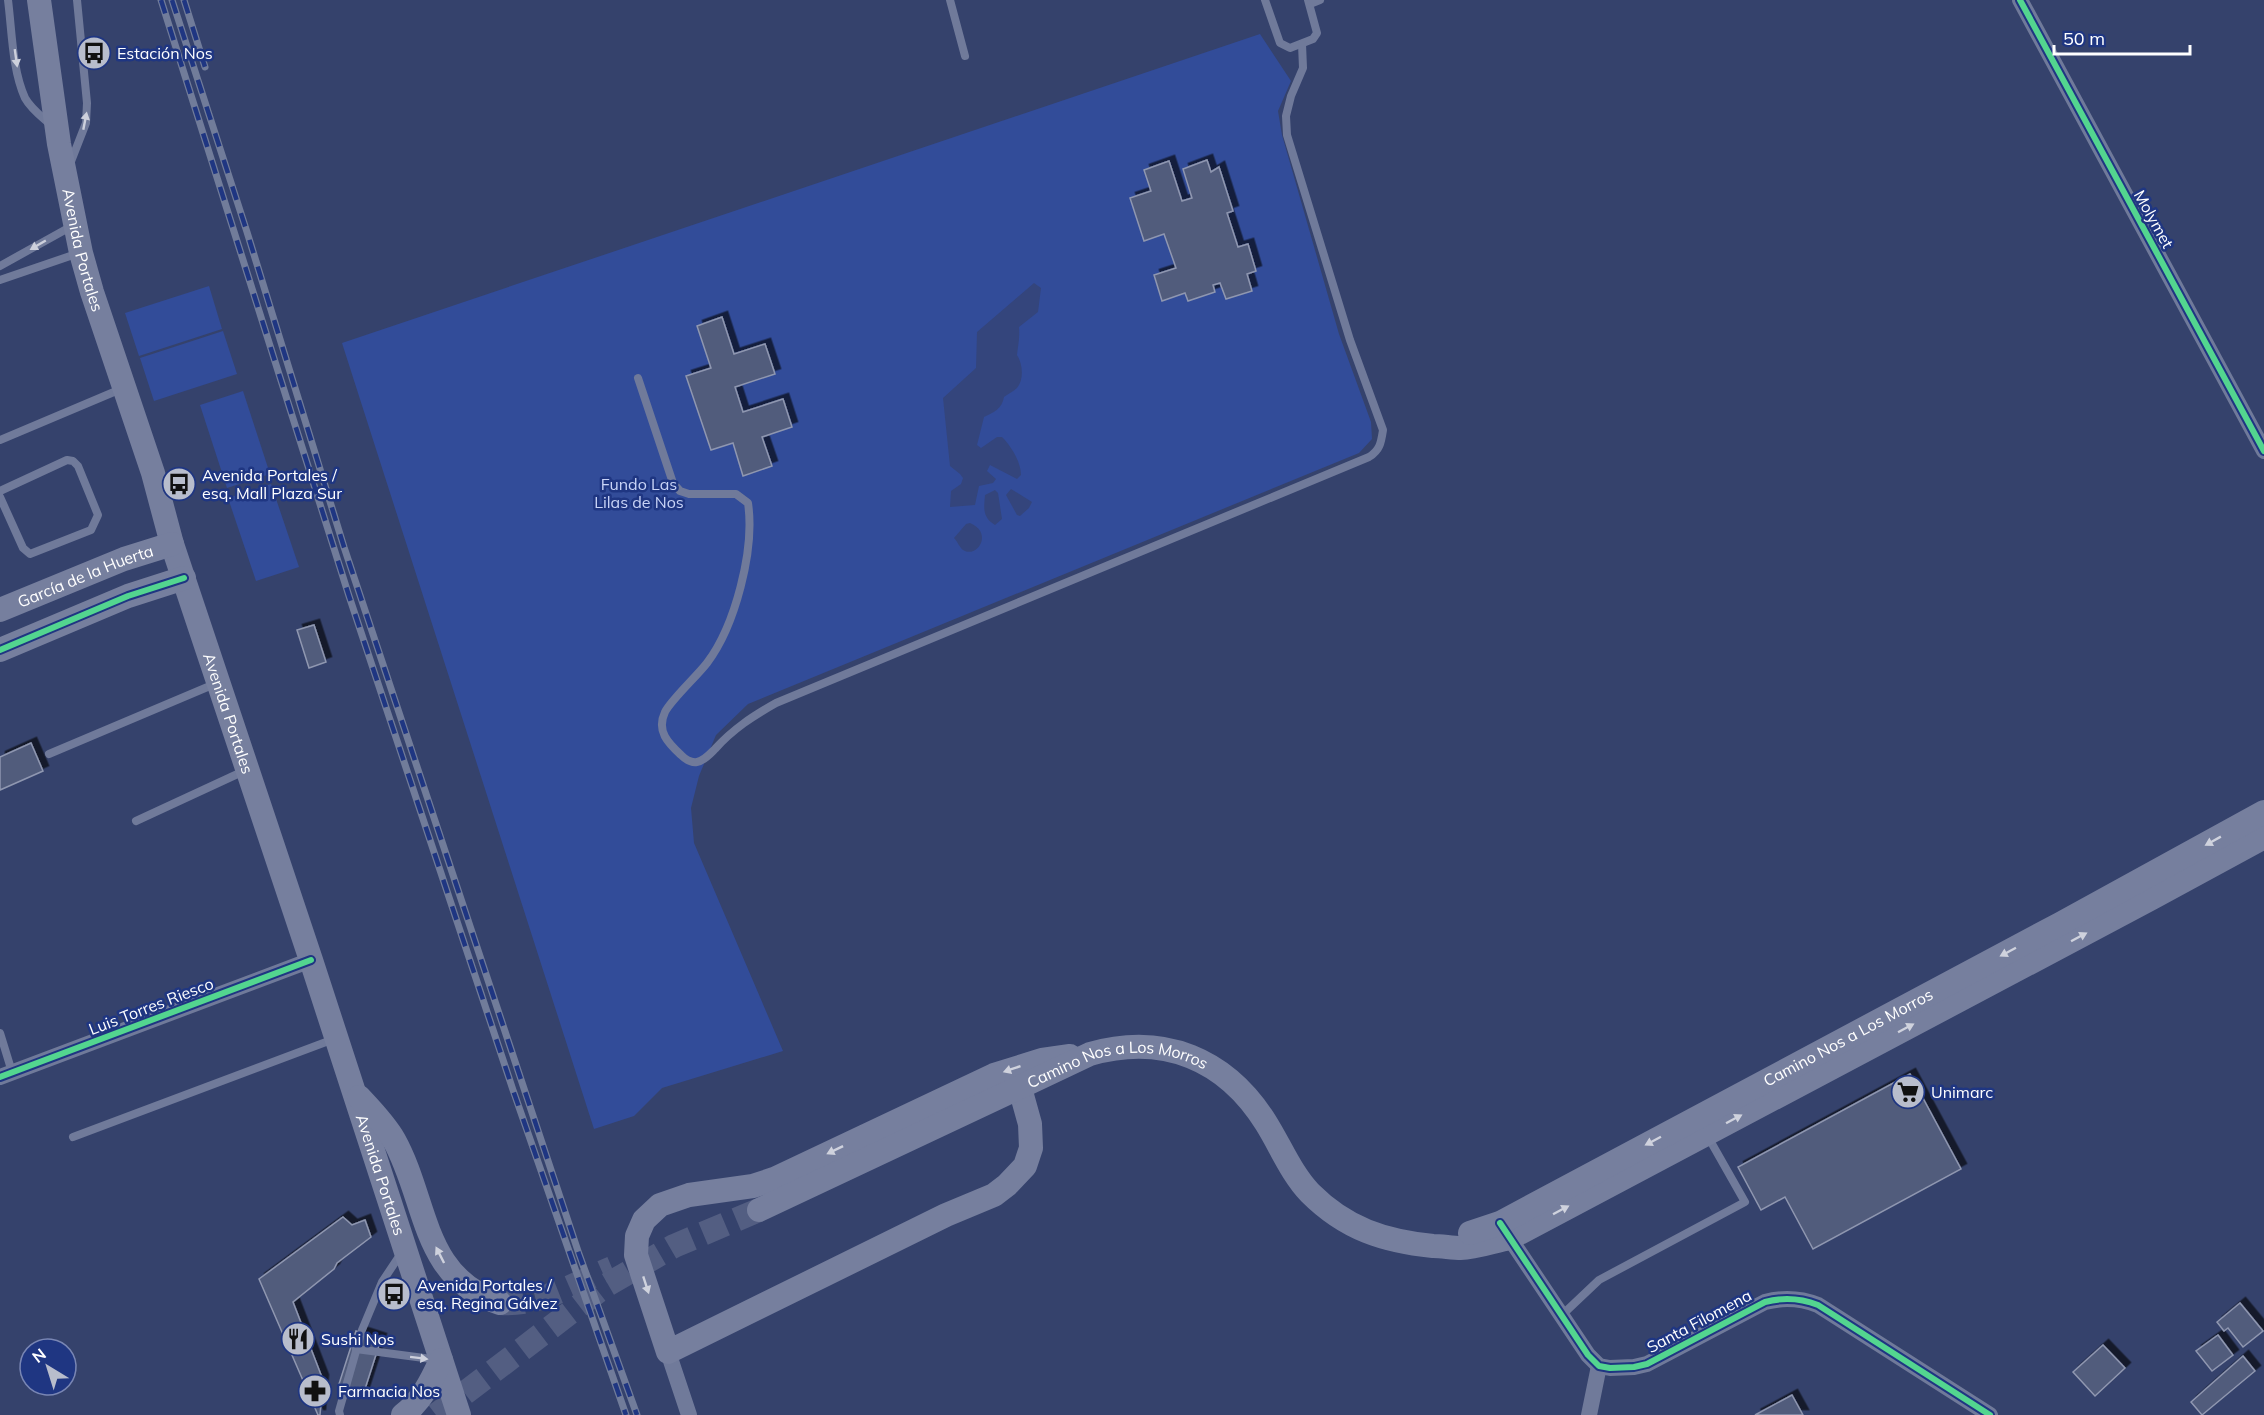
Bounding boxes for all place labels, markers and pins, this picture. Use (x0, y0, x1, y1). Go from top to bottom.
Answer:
bus stop icon: Estación Nos (76, 35, 112, 71)
place label: Estación Nos (117, 43, 213, 63)
place label: Avenida Portales / esq. Mall Plaza Sur (202, 465, 342, 503)
bus stop icon: Avenida Portales / esq. Mall Plaza Sur (161, 466, 197, 502)
supermarket icon: Unimarc (1890, 1074, 1926, 1110)
place label: Unimarc (1931, 1082, 1993, 1102)
place label: Avenida Portales / esq. Regina Gálvez (417, 1275, 558, 1313)
bus stop icon: Avenida Portales / esq. Regina Gálvez (376, 1276, 412, 1312)
restaurant icon: Sushi Nos (280, 1321, 316, 1357)
place label: Sushi Nos (321, 1329, 395, 1349)
pharmacy icon: Farmacia Nos (297, 1373, 333, 1409)
place label: Farmacia Nos (338, 1381, 440, 1401)

